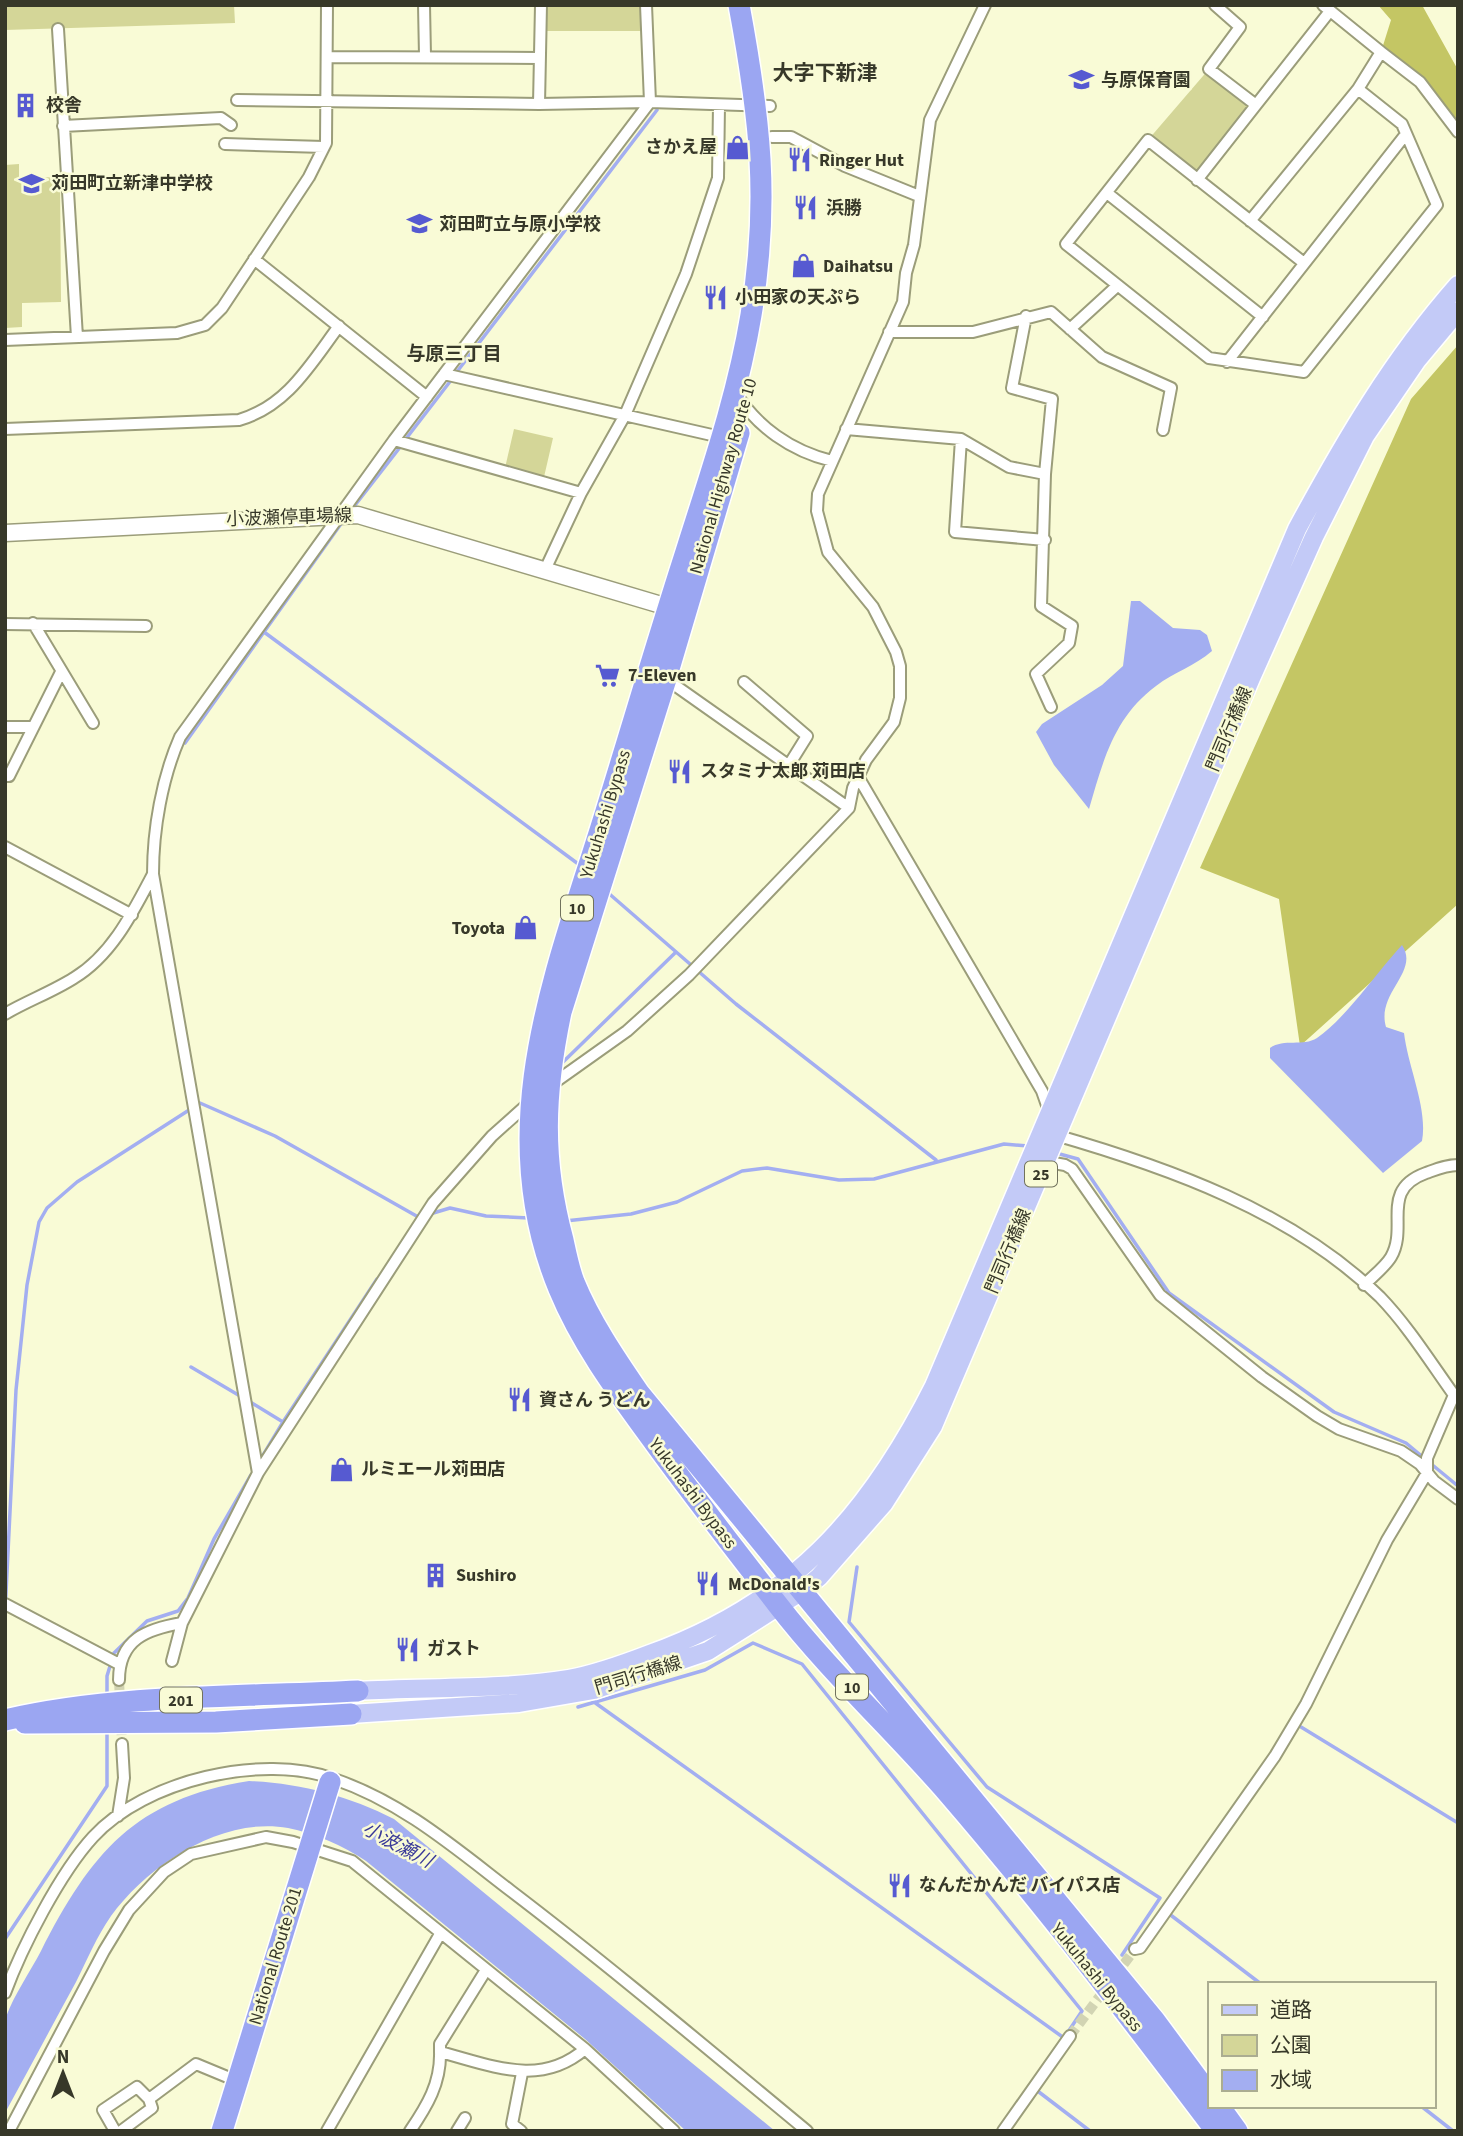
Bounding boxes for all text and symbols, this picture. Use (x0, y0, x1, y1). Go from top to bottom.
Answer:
district label: 大字下新津 (773, 58, 878, 88)
school or university icon: 与原保育園 (1067, 66, 1095, 94)
place label: 与原保育園 (1101, 68, 1191, 93)
building icon: 校舎 (12, 91, 40, 119)
place label: 校舎 (46, 93, 82, 118)
shop icon: さかえ屋 (723, 133, 751, 161)
place label: さかえ屋 (645, 135, 717, 160)
restaurant icon: Ringer Hut (785, 146, 813, 174)
place label: Ringer Hut (819, 148, 904, 173)
school or university icon: 苅田町立新津中学校 (17, 169, 45, 197)
place label: 苅田町立新津中学校 (51, 171, 213, 196)
restaurant icon: 浜勝 (792, 194, 820, 222)
place label: 浜勝 (826, 196, 862, 221)
school or university icon: 苅田町立与原小学校 (405, 210, 433, 238)
place label: 苅田町立与原小学校 (439, 212, 601, 237)
shop icon: Daihatsu (789, 252, 817, 280)
place label: Daihatsu (823, 254, 893, 279)
restaurant icon: 小田家の天ぷら (701, 283, 729, 311)
place label: 小田家の天ぷら (735, 285, 861, 310)
district label: 与原三丁目 (406, 341, 502, 368)
street label: National Highway Route 10 (684, 375, 763, 577)
street label: 小波瀬停車場線 (226, 503, 352, 532)
supermarket icon: 7-Eleven (594, 661, 622, 689)
place label: 7-Eleven (628, 663, 697, 688)
street label: 門司行橋線 (1200, 683, 1259, 776)
street label: Yukuhashi Bypass (574, 747, 637, 882)
restaurant icon: スタミナ太郎 苅田店 (666, 757, 694, 785)
place label: スタミナ太郎 苅田店 (700, 759, 866, 784)
road number: 10 (561, 896, 593, 920)
shop icon: Toyota (511, 914, 539, 942)
place label: Toyota (452, 916, 505, 941)
road number: 25 (1025, 1162, 1057, 1186)
street label: 門司行橋線 (979, 1205, 1038, 1298)
restaurant icon: 資さん うどん (505, 1386, 533, 1414)
place label: 資さん うどん (539, 1388, 651, 1413)
street label: Yukuhashi Bypass (642, 1432, 743, 1554)
shop icon: ルミエール苅田店 (327, 1455, 355, 1483)
place label: ルミエール苅田店 (361, 1457, 505, 1482)
building icon: Sushiro (422, 1561, 450, 1589)
place label: Sushiro (456, 1563, 516, 1588)
restaurant icon: McDonald's (694, 1570, 722, 1598)
place label: McDonald's (728, 1572, 820, 1597)
restaurant icon: ガスト (393, 1635, 421, 1663)
place label: ガスト (427, 1637, 481, 1662)
street label: 門司行橋線 (591, 1650, 685, 1701)
road number: 10 (836, 1674, 868, 1700)
road number: 201 (160, 1688, 202, 1712)
water label: 小波瀬川 (357, 1816, 439, 1876)
restaurant icon: なんだかんだ バイパス店 (885, 1871, 913, 1899)
place label: なんだかんだ バイパス店 (919, 1873, 1120, 1898)
street label: National Route 201 (243, 1884, 308, 2028)
street label: Yukuhashi Bypass (1044, 1917, 1148, 2037)
legend (1208, 1982, 1435, 2108)
text: 道路 (1270, 1995, 1312, 2025)
text: 公園 (1270, 2030, 1312, 2060)
north arrow (28, 2038, 98, 2108)
text: N (57, 2044, 69, 2071)
text: 水域 (1270, 2065, 1312, 2095)

